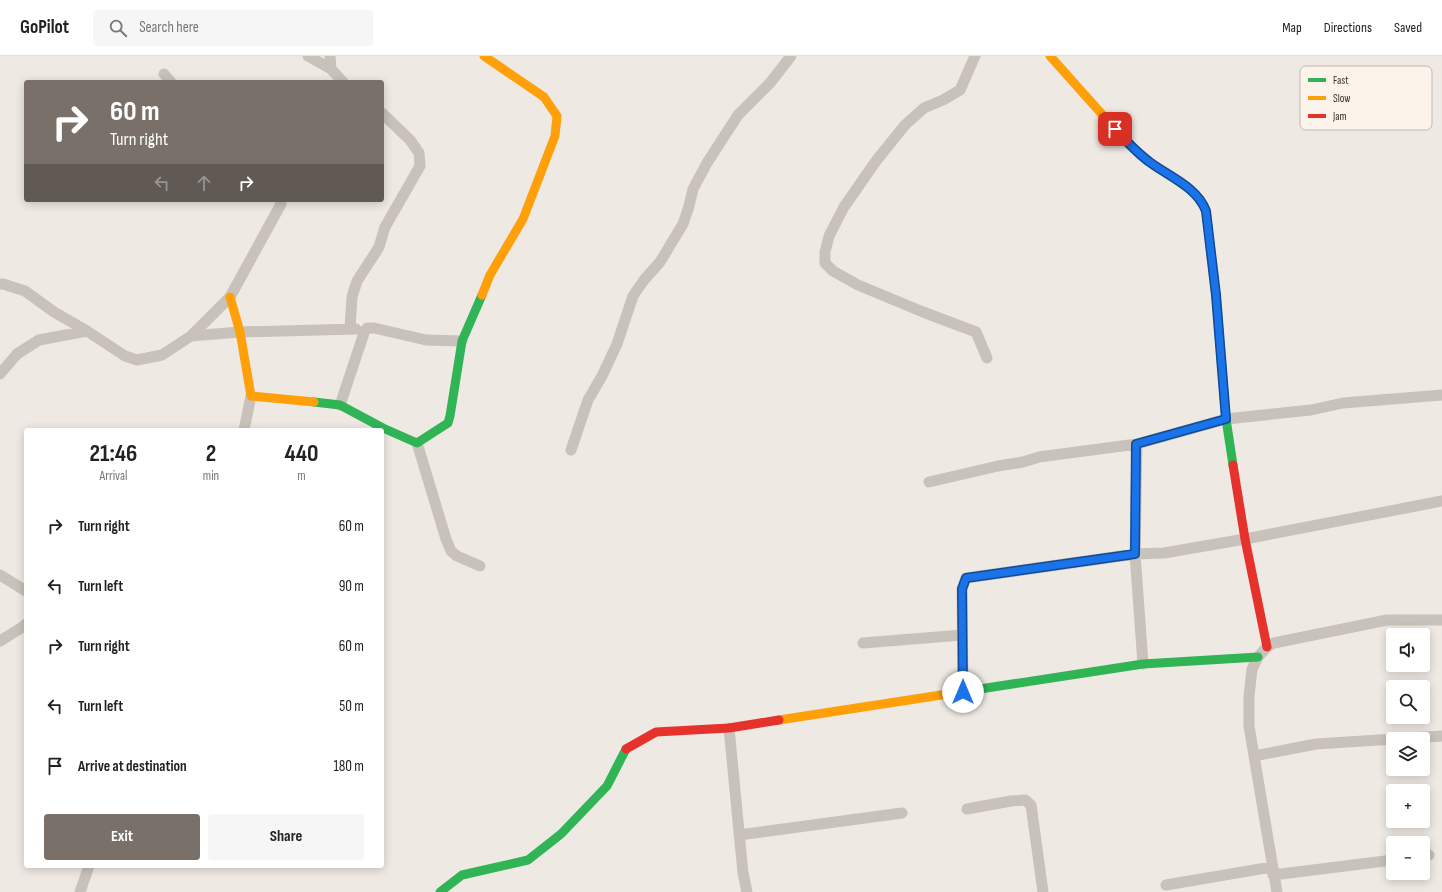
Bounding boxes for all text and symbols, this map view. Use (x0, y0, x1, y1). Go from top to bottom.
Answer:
search box (93, 10, 373, 46)
text: GoPilot (20, 16, 69, 39)
icon: search (107, 17, 129, 39)
text: Search here (139, 18, 199, 37)
text: Map (1282, 19, 1302, 36)
text: Directions (1324, 19, 1372, 36)
text: Saved (1394, 19, 1422, 36)
legend (1300, 66, 1432, 130)
text: Fast (1333, 74, 1349, 87)
text: Slow (1333, 92, 1350, 105)
text: 60 m (110, 95, 159, 128)
icon: right (44, 96, 96, 148)
text: Jam (1332, 110, 1347, 123)
pin (1098, 112, 1132, 146)
icon: arrive (1104, 118, 1126, 140)
text: Turn right (110, 129, 168, 150)
icon: left (151, 172, 173, 194)
icon: ahead (193, 172, 215, 194)
icon: right (235, 172, 257, 194)
text: 21:46 (90, 439, 137, 468)
text: 2 (206, 439, 216, 468)
text: 440 (285, 439, 318, 468)
text: Arrival (99, 468, 127, 484)
text: min (203, 468, 219, 484)
text: m (297, 468, 306, 484)
icon: right (44, 515, 66, 537)
text: Turn right (78, 517, 130, 536)
text: 60 m (339, 517, 364, 536)
icon: left (44, 575, 66, 597)
text: Turn left (78, 577, 123, 596)
text: 90 m (339, 577, 364, 596)
map controls (1386, 628, 1430, 880)
button: sound (1386, 628, 1430, 672)
icon: right (44, 635, 66, 657)
text: Turn right (78, 637, 130, 656)
text: 60 m (339, 637, 364, 656)
position arrow (942, 671, 984, 713)
button: search (1386, 680, 1430, 724)
icon: left (44, 695, 66, 717)
text: Turn left (78, 697, 123, 716)
text: 50 m (339, 697, 364, 716)
button: layers (1386, 732, 1430, 776)
icon: arrive (44, 755, 66, 777)
text: Arrive at destination (78, 757, 187, 776)
text: 180 m (333, 757, 364, 776)
button: + (1386, 784, 1430, 828)
button: Exit (44, 814, 200, 860)
button: Share (208, 814, 364, 860)
button: − (1386, 836, 1430, 880)

